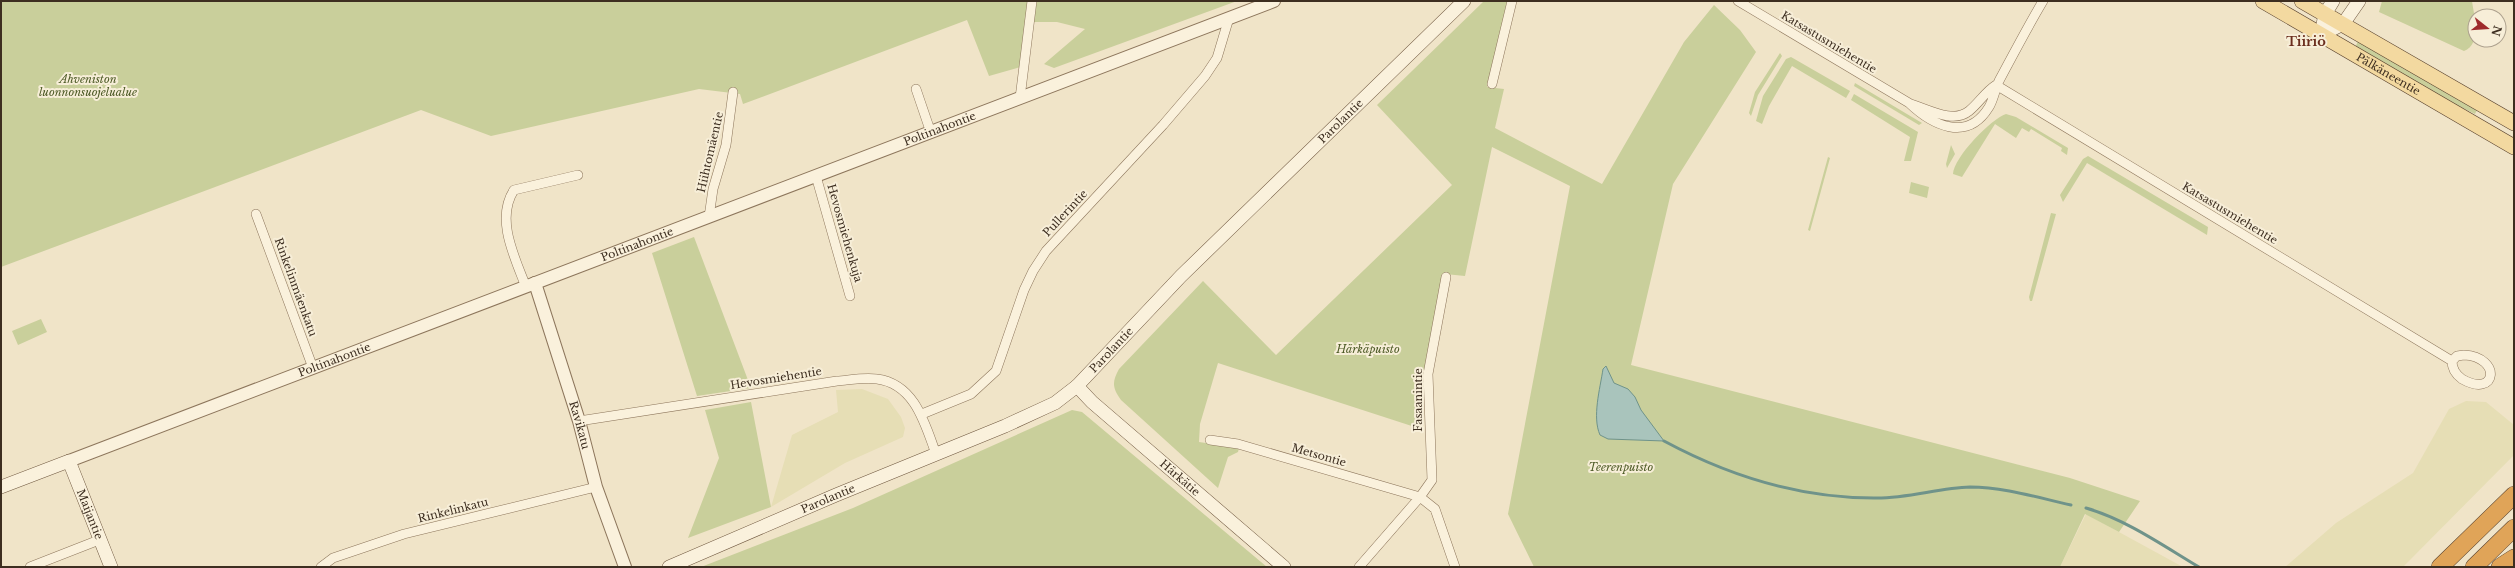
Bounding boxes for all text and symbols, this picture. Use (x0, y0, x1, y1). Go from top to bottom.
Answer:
street label: Katsastusmiehentie (1779, 8, 1879, 76)
north arrow (2467, 8, 2507, 48)
text: N (2488, 24, 2505, 39)
district label: Tiiriö (2286, 33, 2326, 50)
street label: Pälkäneentie (2354, 50, 2423, 98)
park label: Ahveniston luonnonsuojelualue (39, 72, 137, 99)
street label: Parolantie (1315, 96, 1366, 146)
street label: Poltinahontie (902, 108, 978, 149)
street label: Hiihtomäentie (694, 110, 726, 194)
street label: Katsastusmiehentie (2180, 179, 2280, 247)
street label: Hevosmiehenkuja (824, 182, 866, 285)
street label: Pullerintie (1040, 187, 1090, 239)
street label: Poltinahontie (599, 224, 675, 264)
street label: Rinkelinmäenkatu (272, 236, 321, 339)
street label: Parolantie (1086, 324, 1136, 376)
street label: Poltinahontie (296, 340, 372, 380)
park label: Härkäpuisto (1335, 342, 1400, 356)
street label: Hevosmiehentie (729, 364, 823, 392)
street label: Fasaanintie (1411, 368, 1425, 432)
street label: Ravikatu (566, 399, 593, 451)
street label: Metsontie (1290, 441, 1348, 469)
street label: Härkätie (1157, 456, 1203, 499)
park label: Teerenpuisto (1589, 460, 1654, 474)
street label: Parolantie (799, 481, 857, 516)
street label: Maijantie (74, 487, 106, 541)
street label: Rinkelinkatu (416, 494, 490, 525)

